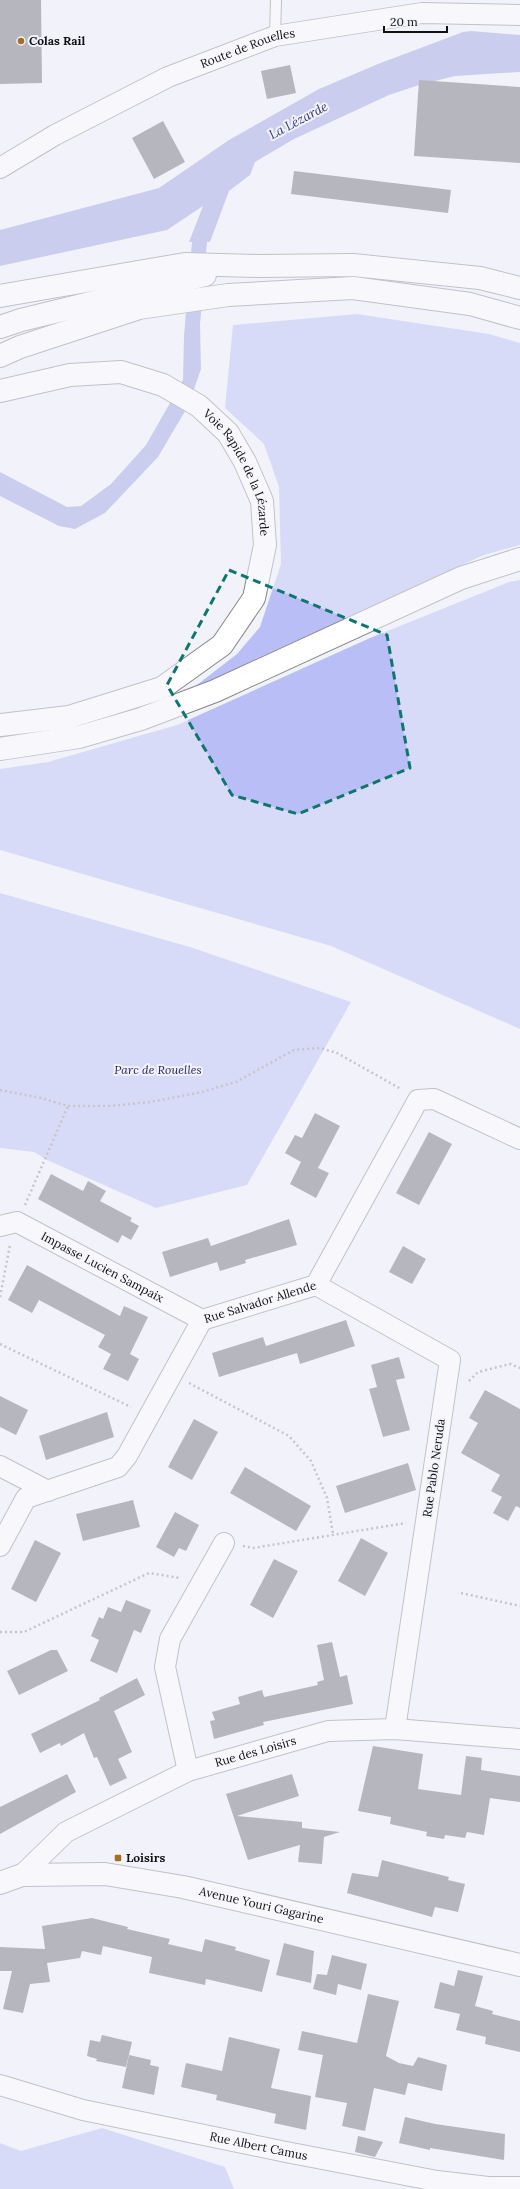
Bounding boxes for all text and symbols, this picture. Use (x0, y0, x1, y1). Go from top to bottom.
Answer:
scale bar (384, 8, 447, 34)
text: 20 m (390, 14, 418, 29)
street label: Route de Rouelles (198, 25, 296, 71)
place label: Colas Rail (29, 33, 85, 48)
marker: Colas Rail (16, 36, 26, 46)
water label: La Lézarde (266, 98, 331, 143)
street label: Voie Rapide de la Lézarde (199, 405, 272, 537)
park label: Parc de Rouelles (114, 1062, 202, 1077)
street label: Impasse Lucien Sampaix (39, 1228, 167, 1306)
street label: Rue Salvador Allende (202, 1277, 319, 1326)
street label: Rue Pablo Neruda (419, 1418, 448, 1518)
street label: Rue des Loisirs (213, 1732, 298, 1770)
place label: Loisirs (126, 1850, 165, 1865)
marker: Loisirs (113, 1853, 123, 1863)
street label: Avenue Youri Gagarine (197, 1883, 326, 1926)
street label: Rue Albert Camus (208, 2128, 309, 2163)

